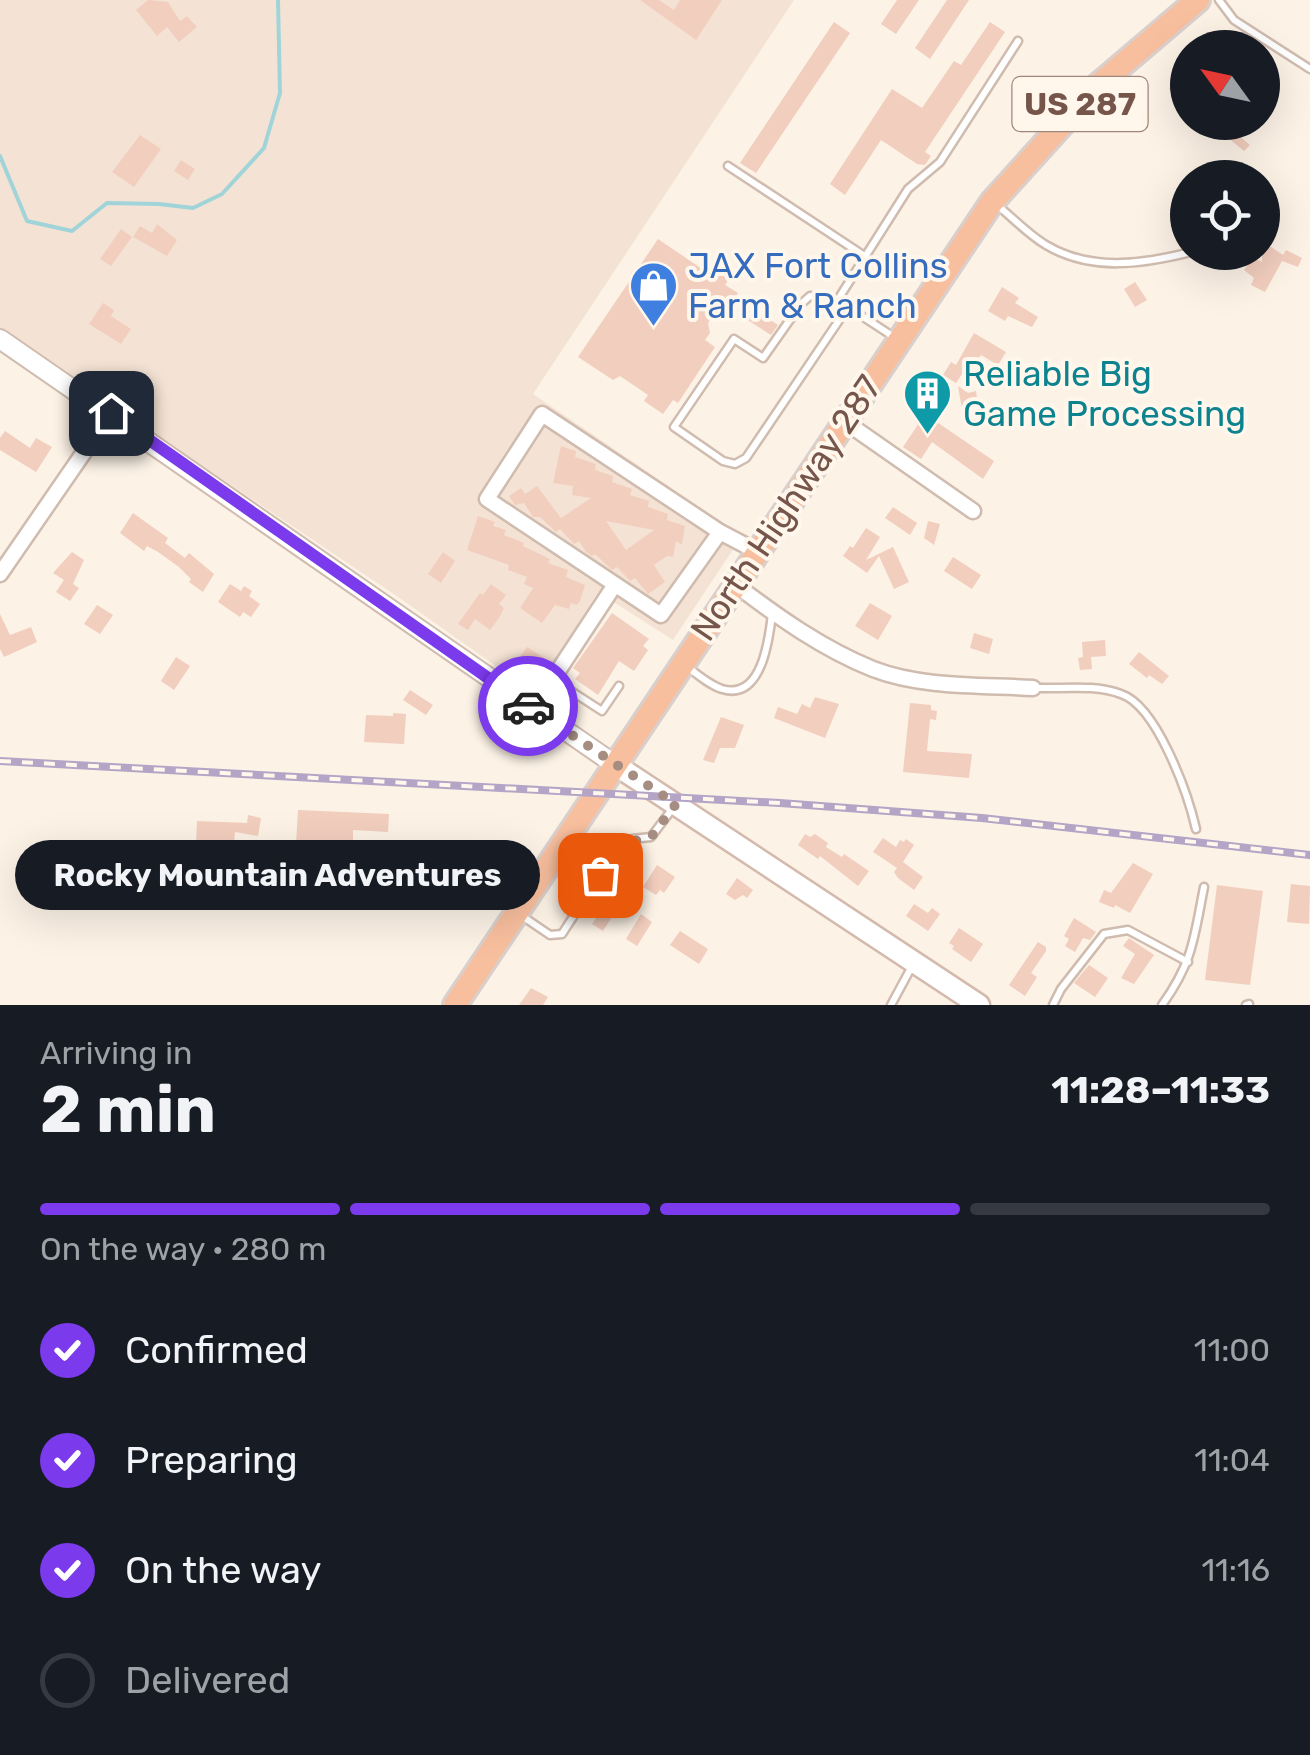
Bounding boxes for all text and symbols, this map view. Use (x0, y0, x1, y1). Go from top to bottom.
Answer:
north arrow (1170, 30, 1280, 140)
map controls (1170, 30, 1280, 270)
road number: US 287 (1012, 77, 1148, 131)
button: locate (1170, 160, 1280, 270)
place label: JAX Fort Collins Farm & Ranch (688, 245, 948, 327)
shop icon: JAX Fort Collins Farm & Ranch (627, 260, 679, 328)
place label: Reliable Big Game Processing (963, 353, 1246, 435)
street label: North Highway 287 (682, 367, 890, 649)
building icon: Reliable Big Game Processing (902, 368, 954, 436)
pin (69, 371, 154, 456)
icon: home (84, 386, 139, 441)
courier (478, 656, 578, 756)
icon: car (501, 679, 556, 734)
pin (558, 833, 643, 918)
callout: Rocky Mountain Adventures (15, 840, 540, 910)
icon: bag (573, 848, 628, 903)
text: Rocky Mountain Adventures (54, 856, 501, 894)
text: Arriving in (40, 1034, 192, 1072)
text: 11:28–11:33 (1051, 1067, 1270, 1113)
text: 2 min (40, 1071, 216, 1148)
text: On the way · 280 m (40, 1230, 327, 1268)
icon: check (40, 1323, 95, 1378)
text: Confirmed (125, 1327, 308, 1373)
text: 11:00 (1194, 1331, 1270, 1369)
icon: check (40, 1433, 95, 1488)
text: Preparing (125, 1437, 298, 1483)
text: 11:04 (1194, 1441, 1270, 1479)
icon: check (40, 1543, 95, 1598)
text: On the way (125, 1547, 321, 1593)
text: 11:16 (1201, 1551, 1270, 1589)
text: Delivered (125, 1657, 290, 1703)

